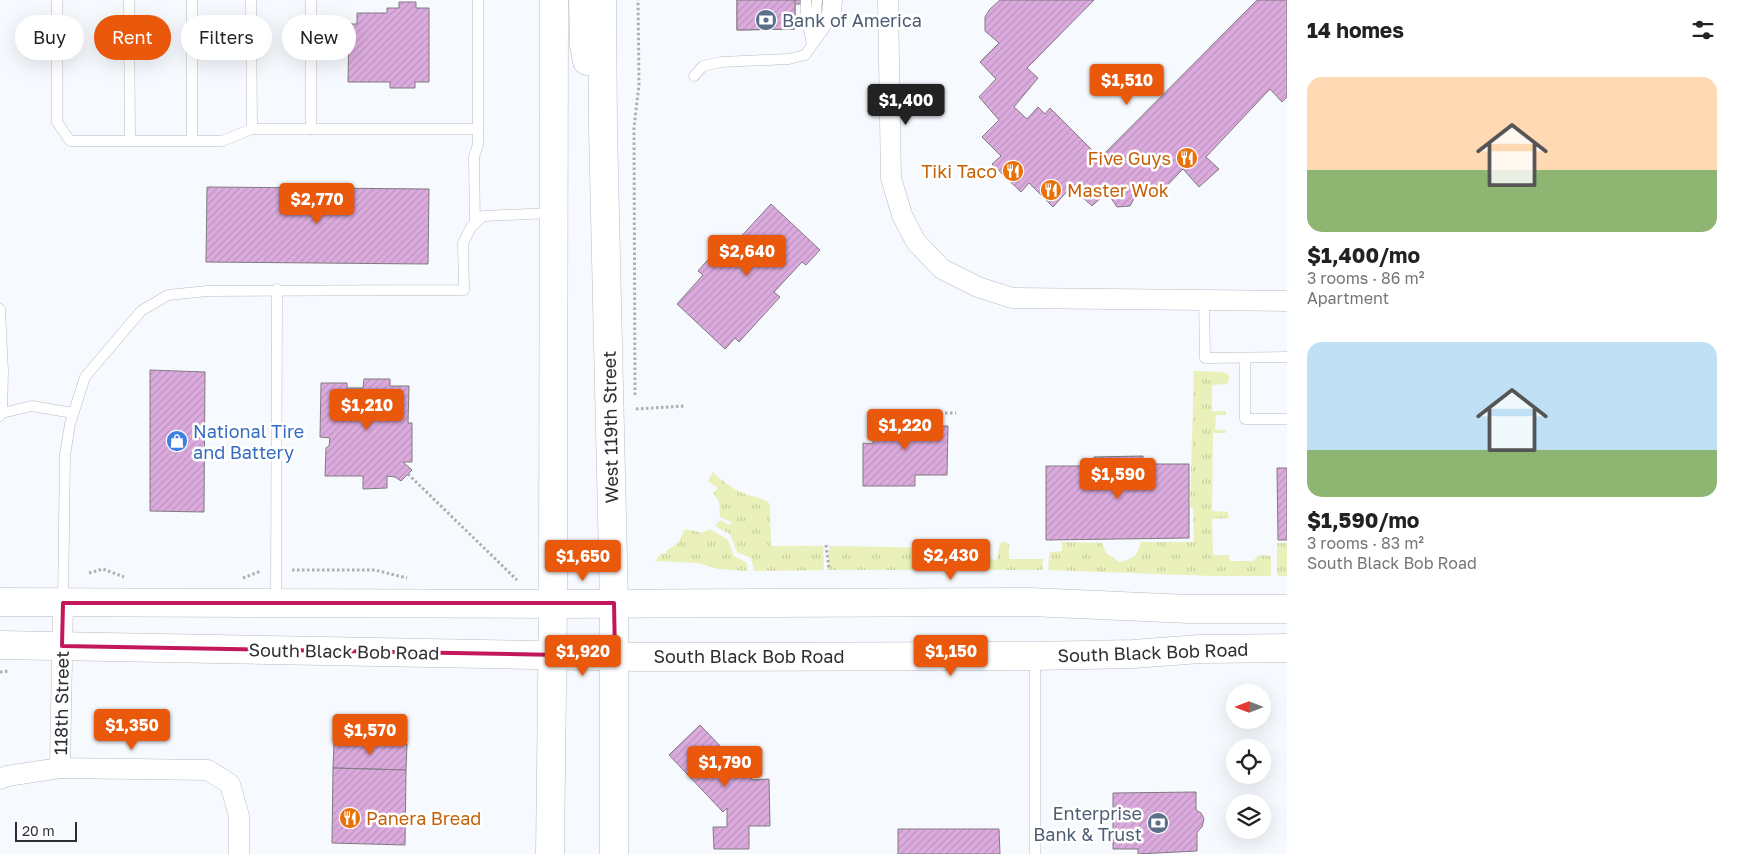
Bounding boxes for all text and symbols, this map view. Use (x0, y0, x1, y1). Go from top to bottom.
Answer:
bank icon: Bank of America (754, 8, 778, 32)
place label: Bank of America (782, 9, 922, 31)
chip: Buy (15, 15, 84, 60)
chip: Rent (94, 15, 171, 60)
chip: Filters (181, 15, 272, 60)
chip: New (282, 15, 356, 60)
icon: filters (1689, 16, 1717, 44)
text: 14 homes (1307, 17, 1404, 43)
pin: $1,510 (1086, 64, 1168, 106)
text: $1,510 (1101, 70, 1153, 90)
pin: $1,400 (865, 84, 947, 126)
text: $1,400 (879, 90, 933, 110)
icon: home (1467, 110, 1557, 200)
restaurant icon: Five Guys (1175, 146, 1199, 170)
place label: Five Guys (1088, 147, 1171, 169)
restaurant icon: Tiki Taco (1001, 159, 1025, 183)
place label: Tiki Taco (921, 160, 997, 182)
restaurant icon: Master Wok (1039, 178, 1063, 202)
place label: Master Wok (1067, 179, 1169, 201)
pin: $2,770 (276, 182, 358, 225)
text: $2,770 (290, 189, 344, 209)
pin: $2,640 (706, 234, 788, 277)
text: $2,640 (719, 241, 775, 261)
text: $1,400/mo (1307, 242, 1420, 268)
text: 3 rooms · 86 m² (1307, 268, 1424, 288)
text: Apartment (1307, 288, 1389, 308)
street label: West 119th Street (598, 350, 622, 504)
icon: home (1467, 375, 1557, 465)
pin: $1,210 (326, 388, 408, 431)
text: $1,210 (341, 395, 393, 415)
pin: $1,220 (864, 408, 946, 451)
text: $1,220 (878, 415, 932, 435)
place label: National Tire and Battery (193, 420, 304, 463)
shop icon: National Tire and Battery (165, 429, 189, 453)
pin: $1,590 (1077, 458, 1159, 500)
text: $1,590 (1091, 464, 1145, 484)
text: $1,590/mo (1307, 507, 1419, 533)
text: 3 rooms · 83 m² (1307, 533, 1424, 553)
pin: $2,430 (910, 538, 992, 581)
pin: $1,650 (542, 540, 624, 582)
text: $2,430 (923, 545, 979, 565)
text: $1,650 (556, 546, 610, 566)
text: South Black Bob Road (1307, 553, 1477, 573)
pin: $1,920 (542, 634, 624, 677)
pin: $1,150 (910, 634, 992, 677)
street label: South Black Bob Road (248, 638, 440, 664)
street label: South Black Bob Road (1057, 638, 1249, 666)
text: $1,920 (556, 641, 610, 661)
text: $1,150 (925, 641, 977, 661)
street label: South Black Bob Road (654, 645, 844, 667)
street label: 118th Street (49, 651, 73, 755)
north arrow (1226, 684, 1271, 729)
map controls (1226, 684, 1271, 839)
pin: $1,350 (91, 708, 173, 751)
pin: $1,570 (329, 714, 411, 756)
text: $1,350 (105, 715, 159, 735)
text: $1,570 (344, 720, 396, 740)
button: locate (1226, 739, 1271, 784)
pin: $1,790 (684, 746, 766, 788)
text: $1,790 (698, 752, 752, 772)
button: layers (1226, 794, 1271, 839)
place label: Enterprise Bank & Trust (1033, 802, 1142, 845)
restaurant icon: Panera Bread (338, 806, 362, 830)
place label: Panera Bread (366, 807, 481, 829)
bank icon: Enterprise Bank & Trust (1146, 811, 1170, 835)
scale bar (15, 819, 78, 842)
text: 20 m (22, 822, 55, 839)

